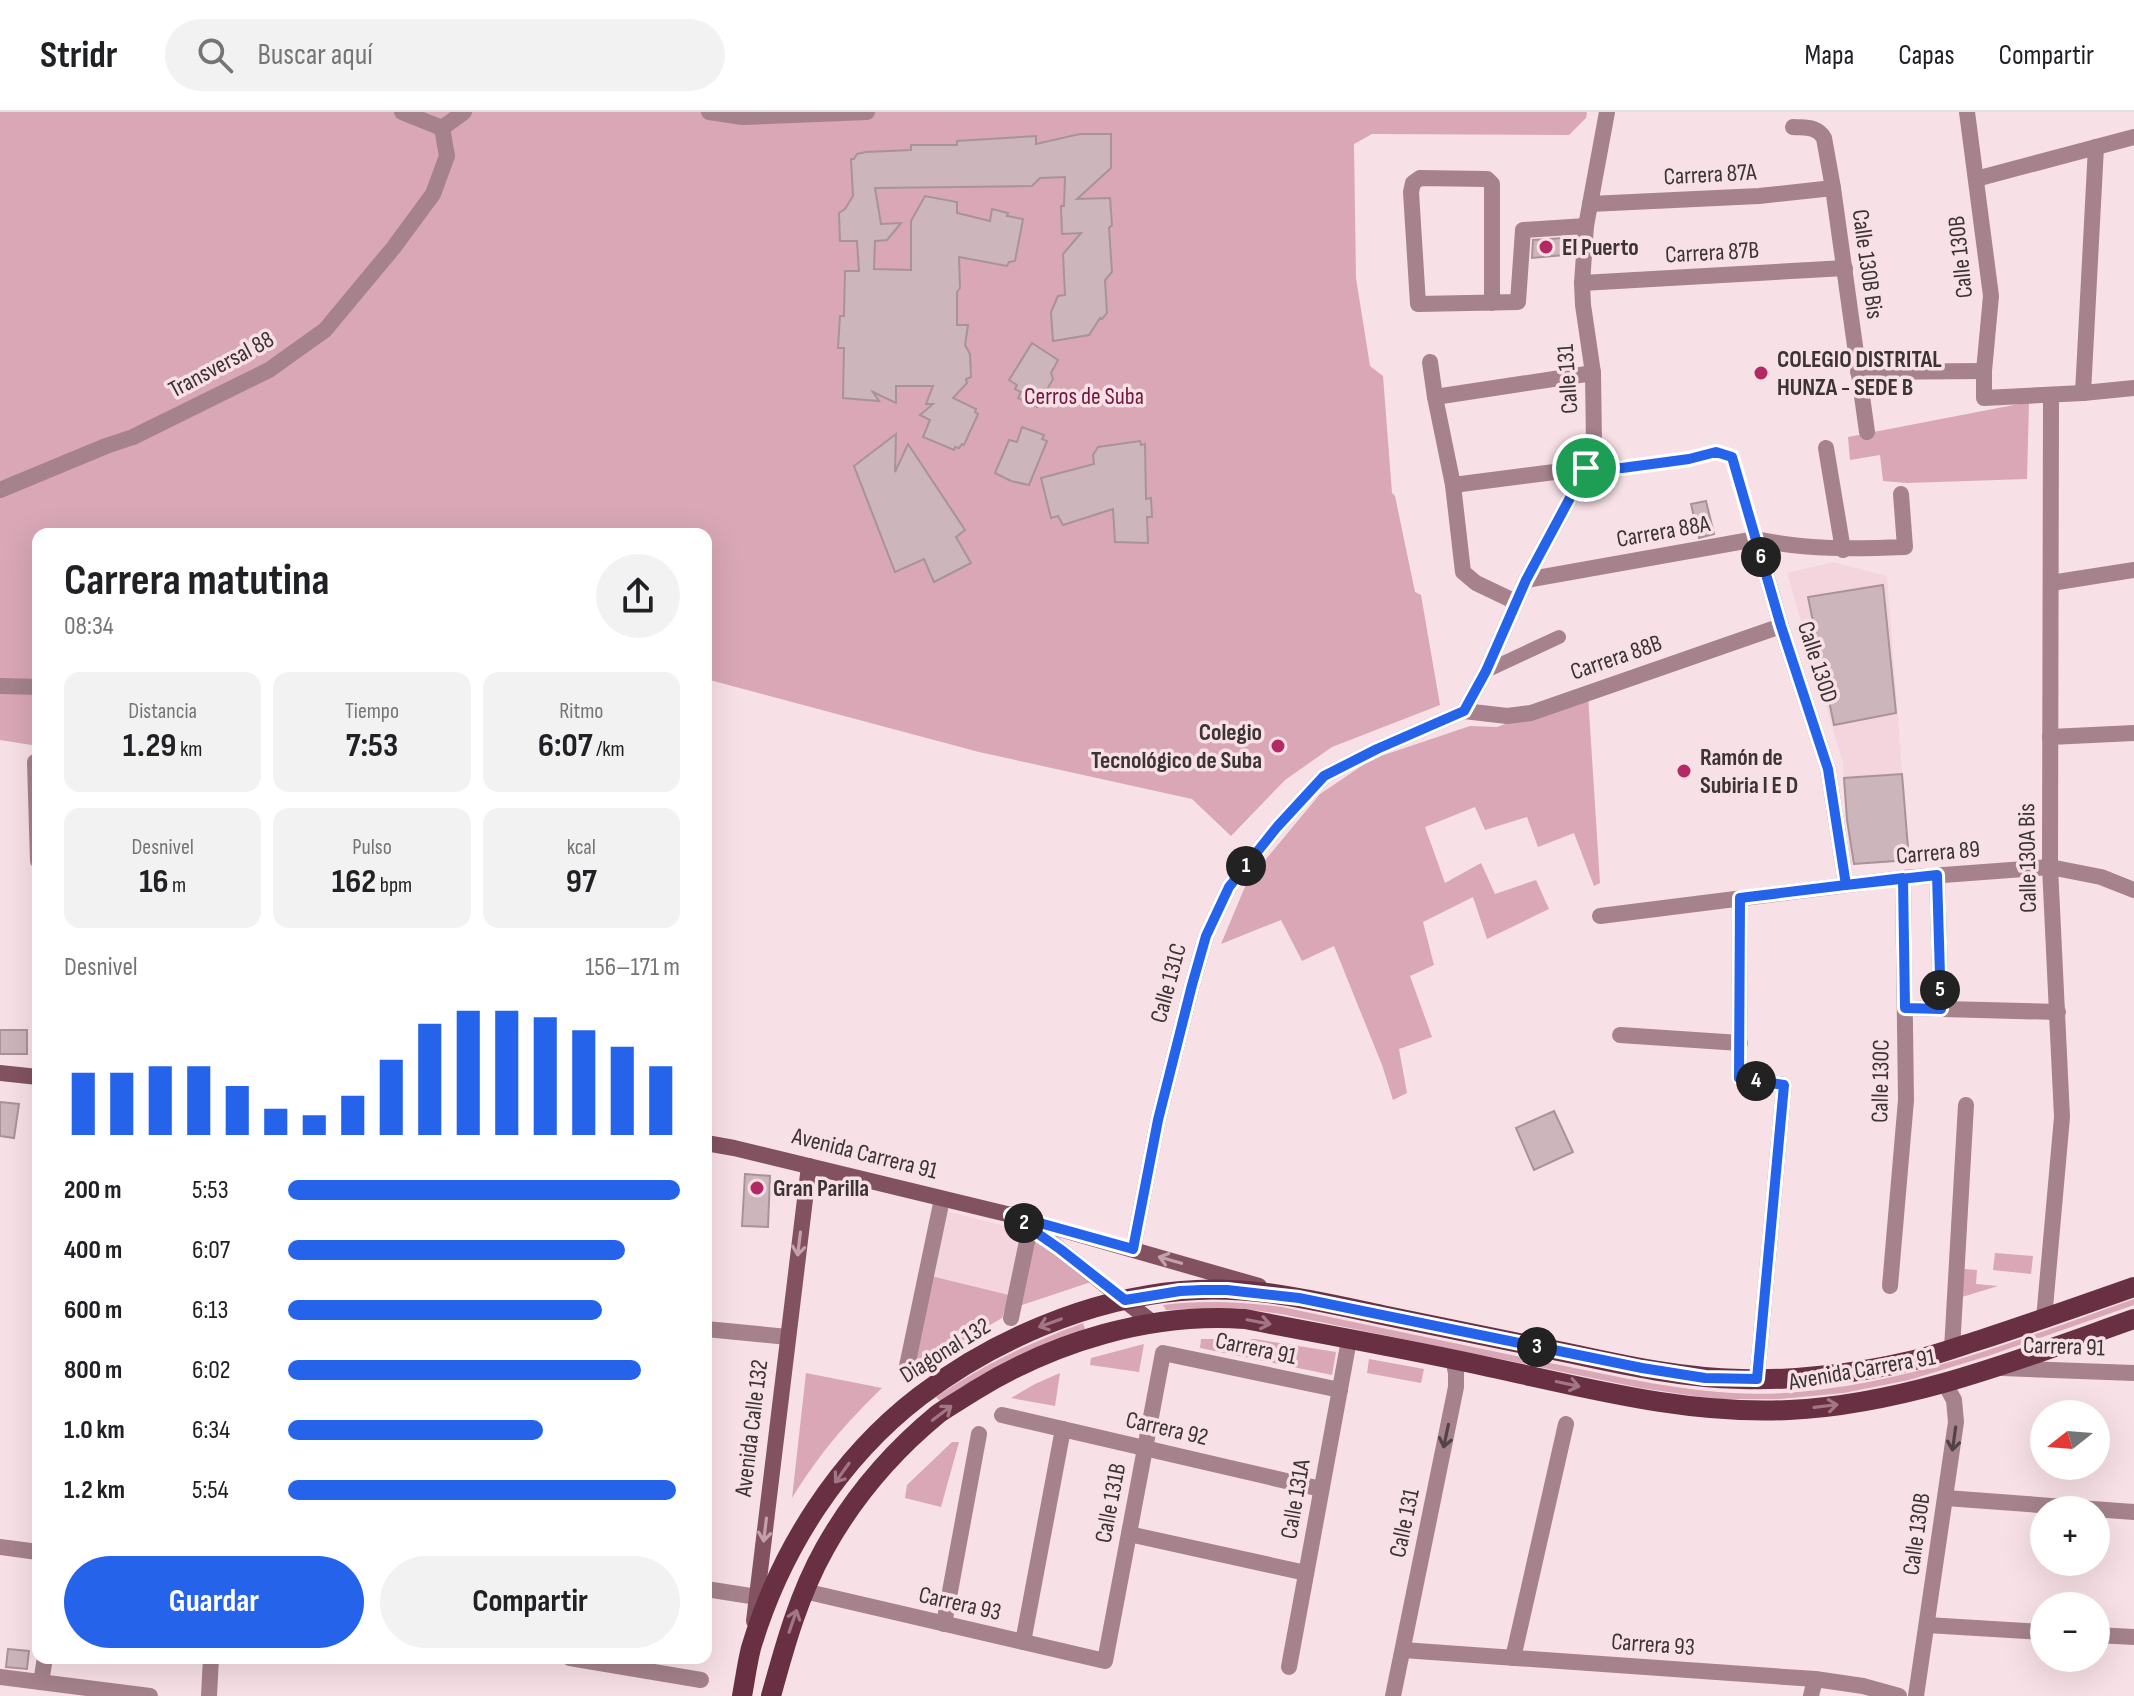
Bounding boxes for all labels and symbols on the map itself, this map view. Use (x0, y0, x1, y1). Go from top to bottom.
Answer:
street label: Carrera 87A (1663, 158, 1758, 191)
street label: Calle 130B Bis (1845, 207, 1890, 321)
street label: Calle 130B (1942, 214, 1979, 300)
place label: El Puerto (1562, 233, 1639, 262)
street label: Carrera 87B (1664, 236, 1760, 269)
marker: El Puerto (1537, 238, 1555, 256)
street label: Transversal 88 (164, 325, 279, 404)
street label: Calle 131 (1551, 343, 1584, 415)
place label: COLEGIO DISTRITAL HUNZA - SEDE B (1777, 345, 1942, 402)
marker: COLEGIO DISTRITAL HUNZA - SEDE B (1752, 364, 1770, 382)
park label: Cerros de Suba (1024, 382, 1144, 411)
pin (1552, 434, 1620, 502)
street label: Carrera 88A (1614, 509, 1713, 554)
pin: 6 (1741, 537, 1781, 577)
street label: Calle 130D (1791, 618, 1844, 707)
street label: Carrera 88B (1567, 628, 1666, 687)
place label: Colegio Tecnológico de Suba (1091, 718, 1262, 775)
marker: Colegio Tecnológico de Suba (1269, 737, 1287, 755)
place label: Ramón de Subiria I E D (1700, 743, 1798, 800)
marker: Ramón de Subiria I E D (1675, 762, 1693, 780)
street label: Calle 130A Bis (2012, 803, 2043, 913)
street label: Carrera 89 (1895, 834, 1981, 871)
pin: 1 (1226, 846, 1266, 886)
street label: Calle 131C (1144, 940, 1193, 1026)
pin: 5 (1920, 970, 1960, 1010)
street label: Calle 130C (1865, 1039, 1896, 1123)
pin: 4 (1736, 1061, 1776, 1101)
street label: Avenida Carrera 91 (788, 1121, 941, 1186)
place label: Gran Parilla (773, 1174, 869, 1203)
marker: Gran Parilla (748, 1179, 766, 1197)
pin: 2 (1004, 1203, 1044, 1243)
one-way arrow (792, 1230, 807, 1257)
one-way arrow (1158, 1252, 1184, 1267)
street label: Diagonal 132 (895, 1311, 996, 1390)
one-way arrow (1245, 1315, 1271, 1330)
one-way arrow (1039, 1317, 1063, 1331)
street label: Carrera 91 (1213, 1326, 1300, 1371)
pin: 3 (1517, 1327, 1557, 1367)
street label: Carrera 91 (2022, 1331, 2106, 1362)
street label: Avenida Carrera 91 (1785, 1342, 1938, 1397)
street label: Avenida Calle 132 (729, 1358, 774, 1499)
one-way arrow (1555, 1377, 1581, 1392)
one-way arrow (1813, 1398, 1838, 1413)
north arrow (2030, 1400, 2110, 1480)
one-way arrow (931, 1404, 952, 1421)
street label: Carrera 92 (1123, 1405, 1211, 1452)
one-way arrow (1438, 1422, 1453, 1448)
one-way arrow (1946, 1425, 1961, 1451)
street label: Calle 131A (1274, 1456, 1317, 1541)
street label: Calle 131B (1089, 1461, 1132, 1545)
one-way arrow (834, 1462, 851, 1483)
street label: Calle 131 (1383, 1485, 1426, 1560)
street label: Calle 130B (1896, 1491, 1937, 1577)
one-way arrow (757, 1517, 772, 1542)
street label: Carrera 93 (916, 1580, 1004, 1627)
one-way arrow (787, 1609, 802, 1634)
street label: Carrera 93 (1610, 1627, 1696, 1662)

